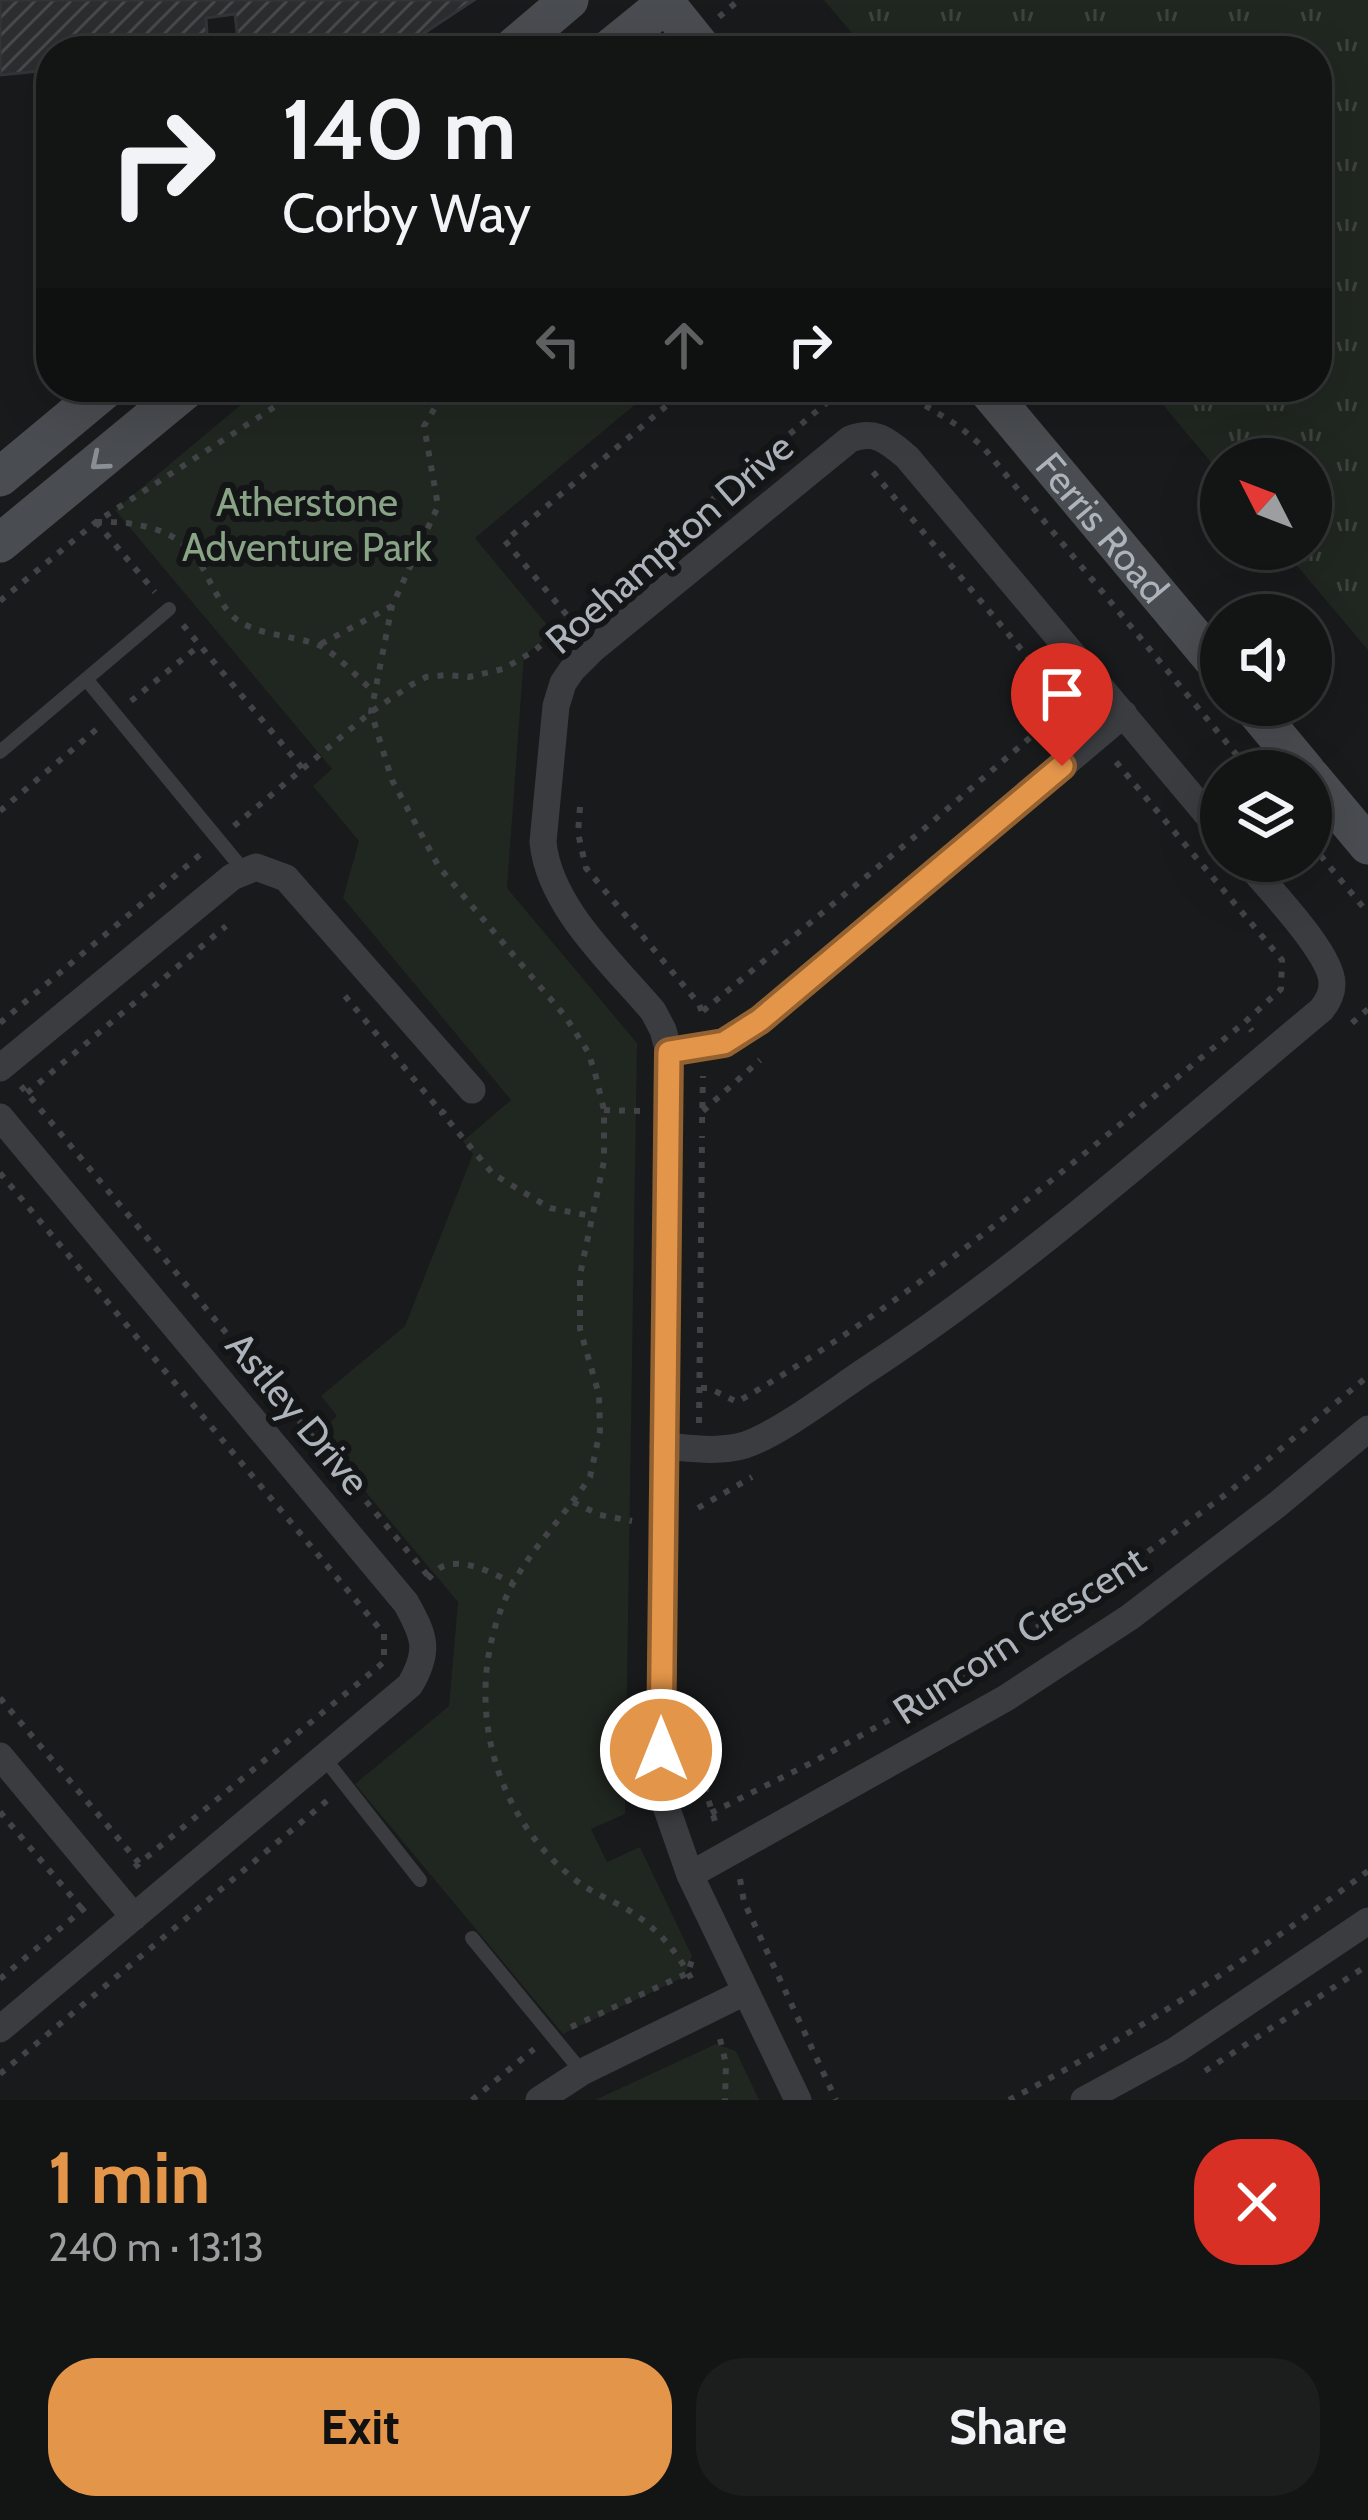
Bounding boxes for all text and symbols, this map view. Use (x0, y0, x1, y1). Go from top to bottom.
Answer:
text: 140 m (282, 78, 516, 180)
icon: right (84, 84, 240, 240)
text: Corby Way (282, 180, 531, 246)
icon: left (525, 312, 591, 378)
icon: ahead (651, 312, 717, 378)
icon: right (777, 312, 843, 378)
street label: Roehampton Drive (535, 422, 803, 664)
north arrow (1200, 438, 1332, 570)
map controls (1200, 438, 1332, 882)
street label: Ferris Road (1026, 442, 1179, 612)
one-way arrow (91, 447, 113, 469)
park label: Atherstone Adventure Park (182, 478, 433, 571)
button: sound (1200, 594, 1332, 726)
pin (1011, 643, 1113, 766)
icon: arrive (1029, 661, 1095, 727)
button: layers (1200, 750, 1332, 882)
street label: Astley Drive (216, 1322, 380, 1504)
street label: Runcorn Crescent (884, 1536, 1154, 1734)
position arrow (598, 1687, 724, 1813)
text: 1 min (48, 2134, 210, 2221)
button: close (1194, 2139, 1320, 2265)
text: 240 m · 13:13 (48, 2223, 264, 2271)
button: Exit (48, 2358, 672, 2496)
button: Share (696, 2358, 1320, 2496)

